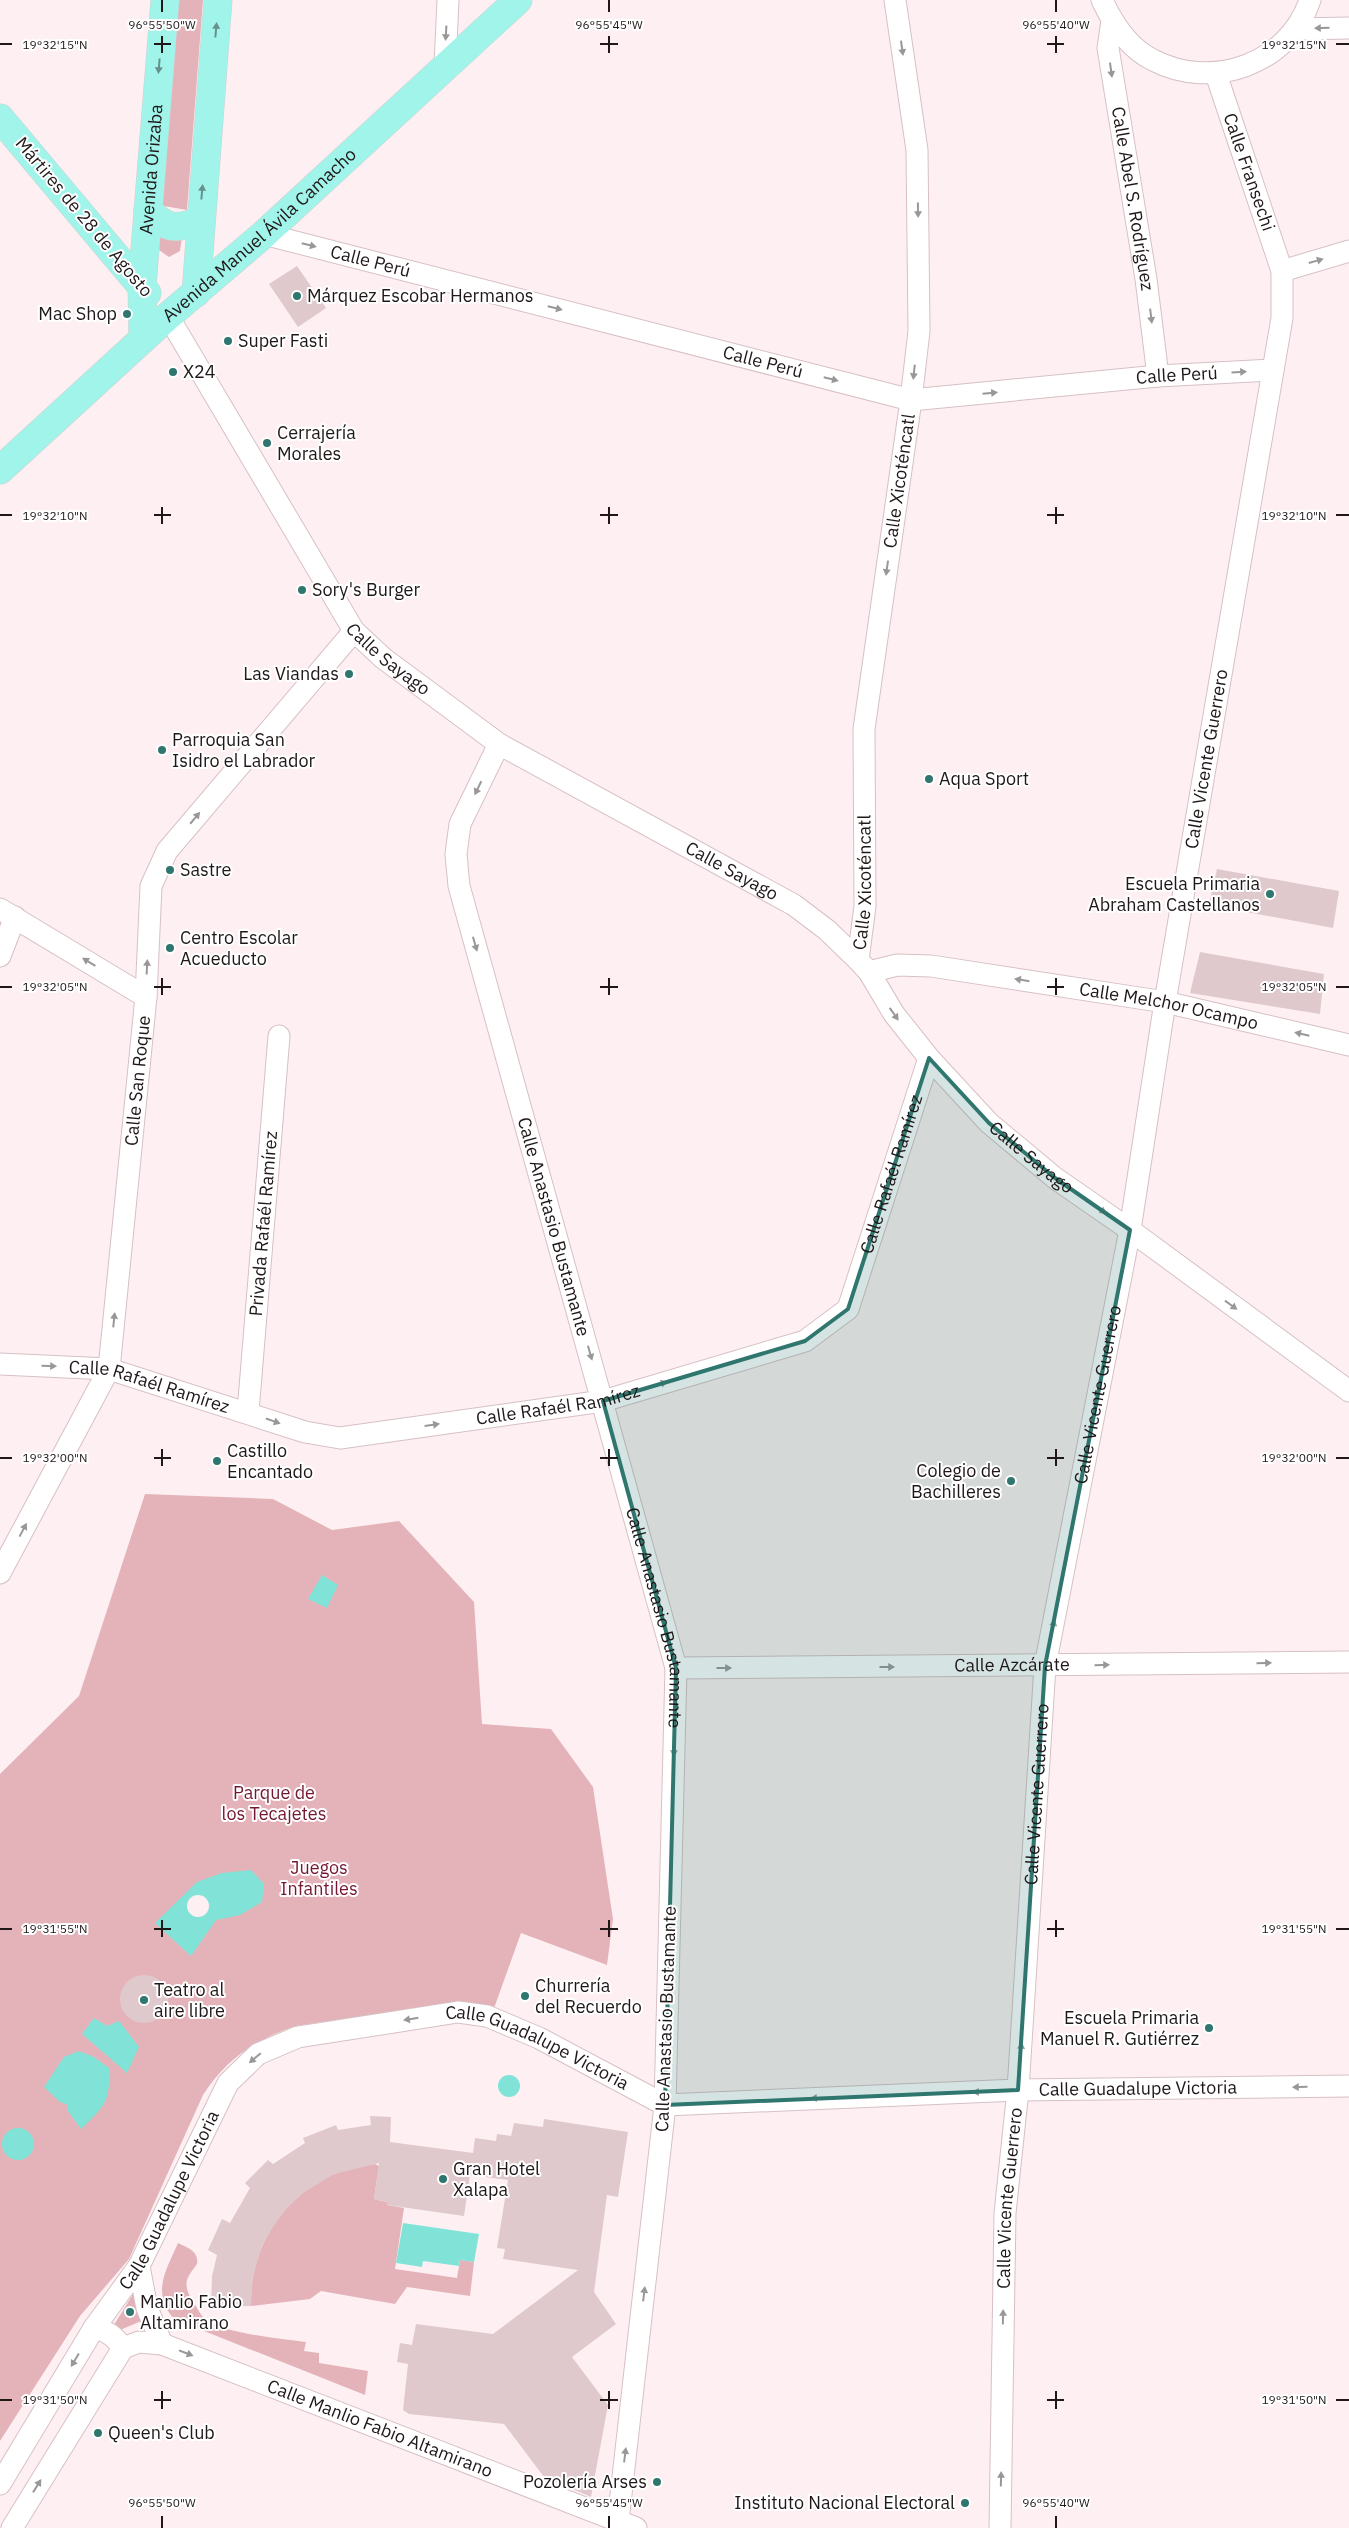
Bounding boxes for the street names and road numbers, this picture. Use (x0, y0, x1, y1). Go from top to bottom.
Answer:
street label: Avenida Orizaba (134, 103, 168, 235)
street label: Calle Abel S. Rodríguez (1107, 105, 1159, 292)
street label: Calle Fransechi (1219, 110, 1280, 234)
street label: Mártires de 28 de Agosto (11, 132, 158, 301)
street label: Avenida Manuel Ávila Camacho (157, 143, 361, 327)
street label: Calle Perú (328, 240, 413, 282)
street label: Calle Perú (720, 340, 806, 383)
street label: Calle Perú (1135, 361, 1218, 389)
street label: Calle Xicoténcatl (878, 412, 920, 550)
street label: Calle Sayago (341, 619, 435, 700)
street label: Calle Vicente Guerrero (1179, 667, 1233, 850)
street label: Calle Xicoténcatl (847, 815, 876, 951)
street label: Calle Sayago (681, 836, 783, 905)
street label: Calle Melchor Ocampo (1078, 977, 1261, 1034)
street label: Calle San Roque (119, 1014, 155, 1147)
street label: Calle Rafaél Ramírez (855, 1092, 927, 1257)
street label: Calle Anastasio Bustamante (513, 1114, 595, 1339)
street label: Calle Sayago (985, 1116, 1078, 1198)
street label: Privada Rafaél Ramírez (244, 1130, 282, 1317)
street label: Calle Vicente Guerrero (1069, 1303, 1126, 1486)
street label: Calle Rafaél Ramírez (68, 1355, 233, 1418)
street label: Calle Rafaél Ramírez (474, 1379, 642, 1430)
street label: Calle Anastasio Bustamante (621, 1505, 688, 1729)
street label: Calle Azcárate (954, 1652, 1070, 1677)
street label: Calle Vicente Guerrero (1019, 1703, 1054, 1886)
street label: Calle Anastasio Bustamante (650, 1905, 681, 2133)
street label: Calle Guadalupe Victoria (444, 2000, 633, 2095)
street label: Calle Guadalupe Victoria (1038, 2075, 1238, 2101)
street label: Calle Guadalupe Victoria (113, 2106, 224, 2294)
street label: Calle Vicente Guerrero (992, 2106, 1027, 2289)
street label: Calle Manlio Fabio Altamirano (264, 2374, 496, 2482)

